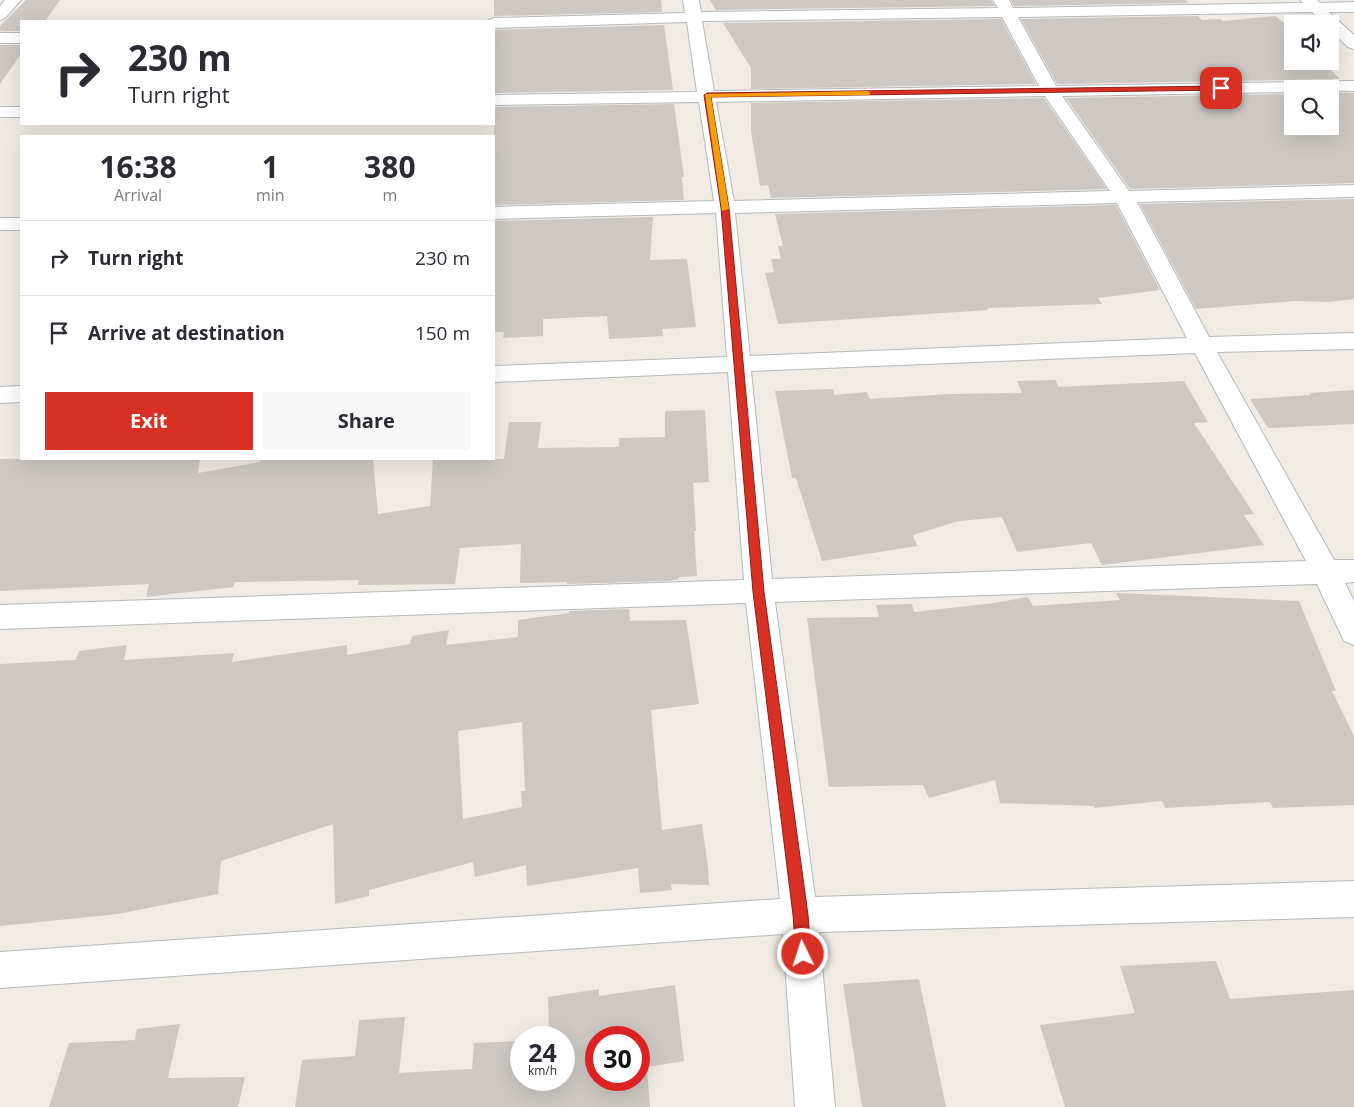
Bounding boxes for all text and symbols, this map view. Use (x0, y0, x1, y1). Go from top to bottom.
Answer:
map controls (1284, 15, 1339, 135)
button: sound (1284, 15, 1339, 70)
text: 230 m (128, 34, 232, 81)
icon: right (45, 40, 110, 105)
pin (1200, 67, 1242, 109)
icon: arrive (1207, 74, 1235, 102)
text: Turn right (128, 79, 230, 109)
button: search (1284, 80, 1339, 135)
text: 16:38 (99, 146, 177, 187)
text: 1 (262, 146, 279, 187)
text: 380 (364, 146, 416, 187)
text: Arrival (114, 184, 162, 206)
text: min (256, 184, 285, 206)
text: m (382, 184, 397, 206)
icon: right (45, 244, 73, 272)
text: Turn right (88, 245, 183, 271)
text: 230 m (415, 245, 470, 271)
icon: arrive (45, 319, 73, 347)
text: Arrive at destination (88, 320, 285, 346)
text: 150 m (415, 320, 470, 346)
button: Exit (45, 392, 253, 450)
button: Share (263, 392, 470, 450)
position arrow (776, 927, 828, 979)
speed limit sign: 30 (585, 1026, 650, 1091)
text: 24 (528, 1035, 557, 1069)
text: km/h (528, 1062, 557, 1079)

